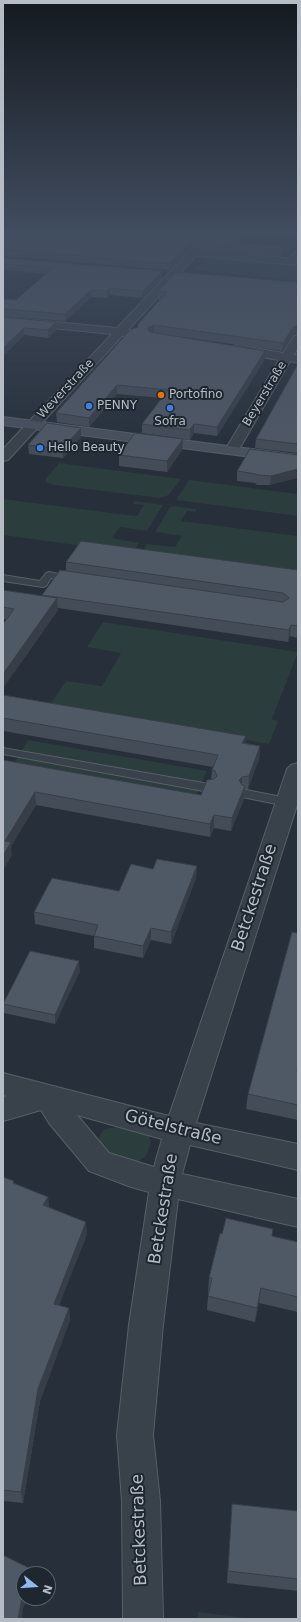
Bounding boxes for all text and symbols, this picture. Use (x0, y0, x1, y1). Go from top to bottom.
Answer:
street label: Weverstraße (35, 356, 97, 422)
street label: Beyerstraße (240, 359, 290, 429)
place label: Portofino (169, 388, 223, 402)
marker: Portofino (156, 390, 166, 400)
place label: PENNY (97, 399, 137, 413)
marker: PENNY (84, 401, 94, 411)
marker: Sofra (165, 403, 175, 413)
place label: Sofra (154, 415, 186, 429)
place label: Hello Beauty (48, 441, 125, 455)
marker: Hello Beauty (35, 443, 45, 453)
street label: Betckestraße (228, 842, 282, 954)
street label: Götelstraße (122, 1106, 224, 1150)
street label: Betckestraße (145, 1152, 183, 1266)
street label: Betckestraße (128, 1474, 152, 1586)
north arrow (16, 1566, 56, 1606)
text: N (39, 1583, 55, 1596)

